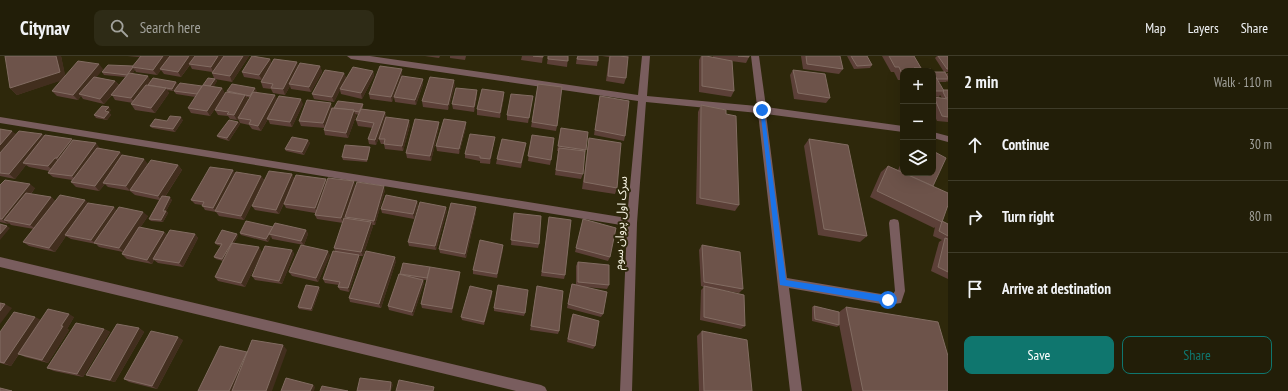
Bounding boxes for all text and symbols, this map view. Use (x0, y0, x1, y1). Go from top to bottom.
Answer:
search box (94, 10, 374, 46)
text: Citynav (20, 16, 70, 40)
icon: search (108, 17, 130, 39)
text: Search here (140, 18, 201, 37)
text: Map (1145, 19, 1166, 37)
text: Layers (1188, 19, 1219, 37)
text: Share (1241, 19, 1268, 37)
map controls (900, 68, 936, 176)
button: + (900, 68, 936, 104)
text: 2 min (964, 71, 998, 93)
text: Walk · 110 m (1214, 74, 1272, 91)
route end (753, 101, 771, 119)
button: − (900, 104, 936, 140)
icon: ahead (964, 134, 986, 156)
text: Continue (1002, 135, 1049, 154)
text: 30 m (1249, 136, 1272, 153)
button: layers (900, 140, 936, 176)
street label: سرک اول پروان سوم (610, 176, 632, 270)
icon: right (964, 206, 986, 228)
text: Turn right (1002, 207, 1054, 226)
text: 80 m (1249, 208, 1272, 225)
icon: arrive (964, 278, 986, 300)
text: Arrive at destination (1002, 279, 1111, 298)
route start (879, 291, 897, 309)
button: Save (964, 336, 1114, 374)
button: Share (1122, 336, 1272, 374)

